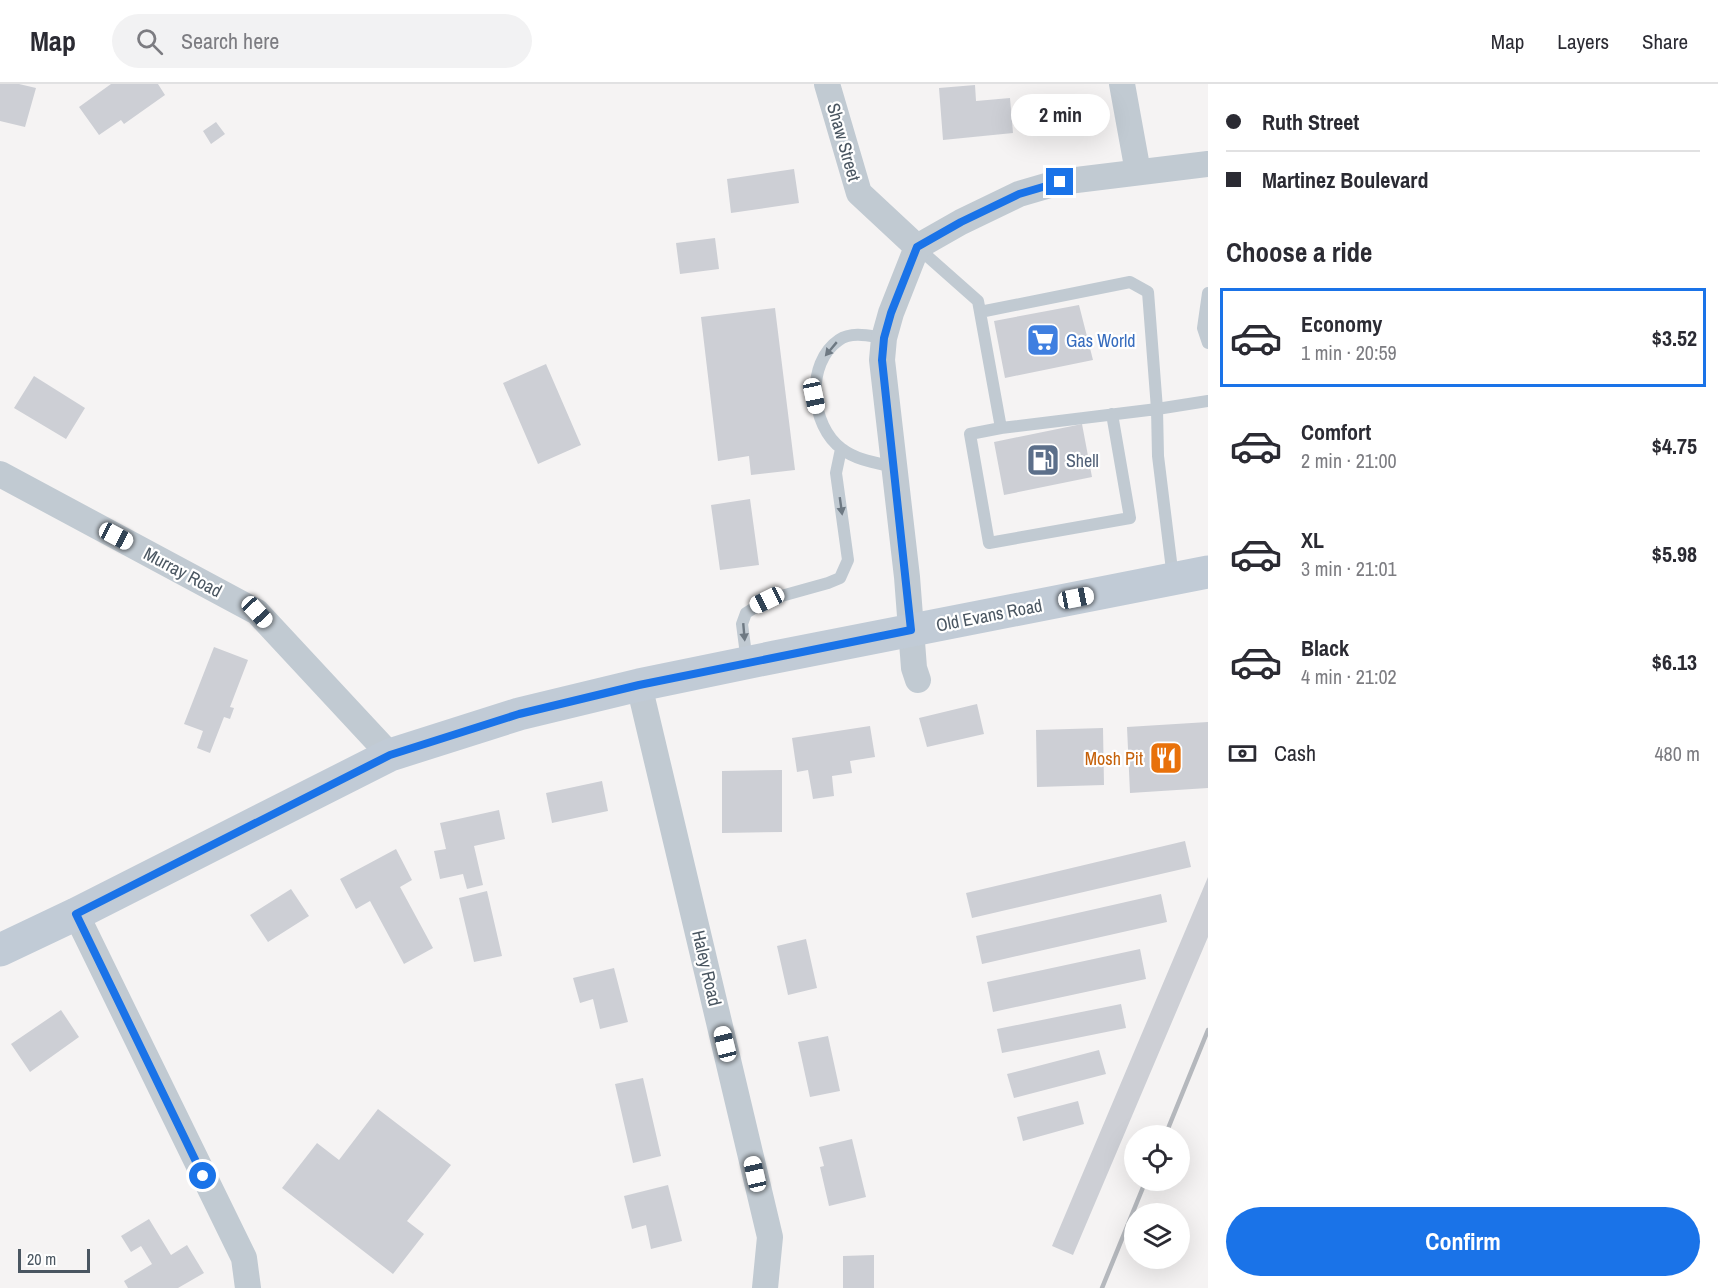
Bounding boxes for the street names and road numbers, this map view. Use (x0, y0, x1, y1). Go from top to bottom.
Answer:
street label: Shaw Street (821, 100, 867, 184)
street label: Murray Road (139, 541, 227, 603)
street label: Old Evans Road (934, 592, 1044, 638)
street label: Haley Road (686, 928, 728, 1008)

